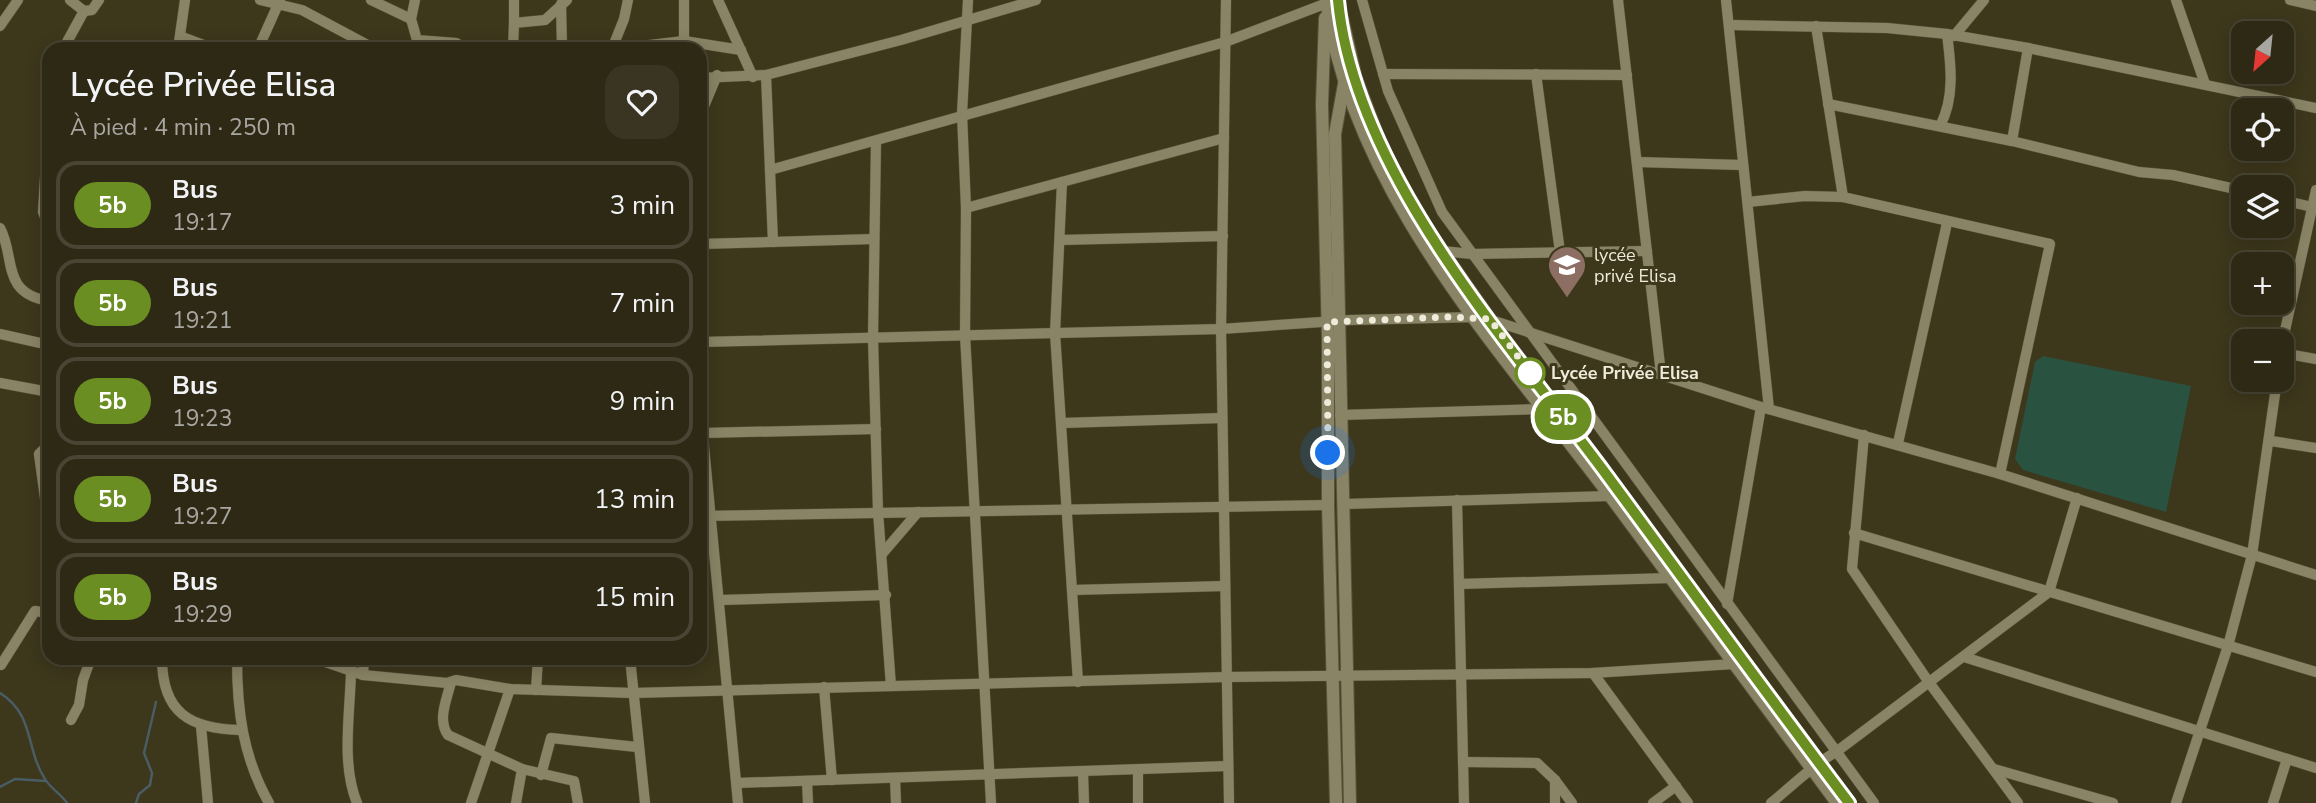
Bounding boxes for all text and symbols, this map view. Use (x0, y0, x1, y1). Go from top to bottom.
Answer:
north arrow (2231, 21, 2294, 84)
map controls (2231, 21, 2294, 392)
text: Lycée Privée Elisa (70, 63, 336, 108)
button: heart (605, 65, 679, 139)
button: locate (2231, 98, 2294, 161)
text: À pied · 4 min · 250 m (70, 112, 296, 143)
text: Bus (172, 172, 218, 207)
button: layers (2231, 175, 2294, 238)
text: 3 min (610, 188, 675, 223)
text: 5b (98, 189, 127, 221)
text: 19:17 (172, 207, 232, 238)
place label: lycée privé Elisa (1594, 243, 1677, 288)
school or university icon: lycée privé Elisa (1546, 244, 1588, 299)
button: + (2231, 252, 2294, 315)
text: Bus (172, 270, 218, 305)
text: 7 min (610, 286, 675, 321)
text: 5b (98, 287, 127, 319)
text: 19:21 (172, 305, 232, 336)
button: − (2231, 329, 2294, 392)
marker: Lycée Privée Elisa (1515, 358, 1545, 388)
place label: Lycée Privée Elisa (1551, 361, 1699, 385)
text: Bus (172, 368, 218, 403)
text: 9 min (610, 384, 675, 419)
text: 5b (98, 385, 127, 417)
line badge: 5b (1532, 394, 1594, 440)
text: 5b (1549, 401, 1577, 433)
text: 19:23 (172, 403, 232, 434)
your location (1310, 435, 1345, 470)
text: Bus (172, 466, 218, 501)
text: 13 min (594, 482, 675, 517)
text: 5b (98, 483, 127, 515)
text: 19:27 (172, 501, 232, 532)
text: Bus (172, 564, 218, 599)
text: 15 min (594, 580, 675, 615)
text: 5b (98, 581, 127, 613)
text: 19:29 (172, 599, 232, 630)

